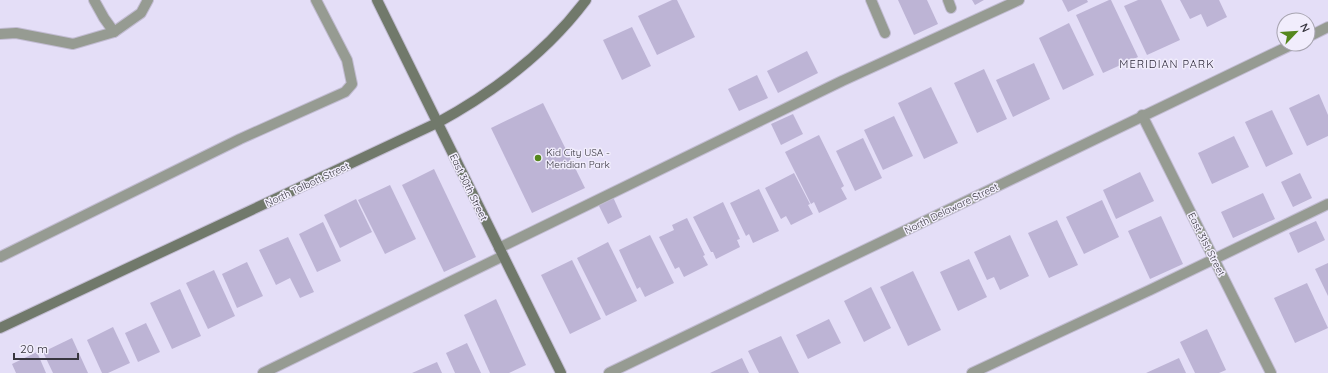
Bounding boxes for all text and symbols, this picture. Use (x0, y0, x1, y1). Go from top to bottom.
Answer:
north arrow (1276, 12, 1316, 52)
text: N (1297, 21, 1313, 34)
district label: MERIDIAN PARK (1119, 57, 1215, 71)
place label: Kid City USA - Meridian Park (546, 146, 610, 171)
street label: East 30th Street (447, 152, 491, 223)
marker: Kid City USA - Meridian Park (533, 153, 543, 163)
street label: North Talbott Street (263, 159, 352, 210)
street label: North Delaware Street (902, 180, 1001, 237)
street label: East 31st Street (1185, 210, 1228, 279)
scale bar (14, 335, 78, 361)
text: 20 m (20, 341, 48, 356)

